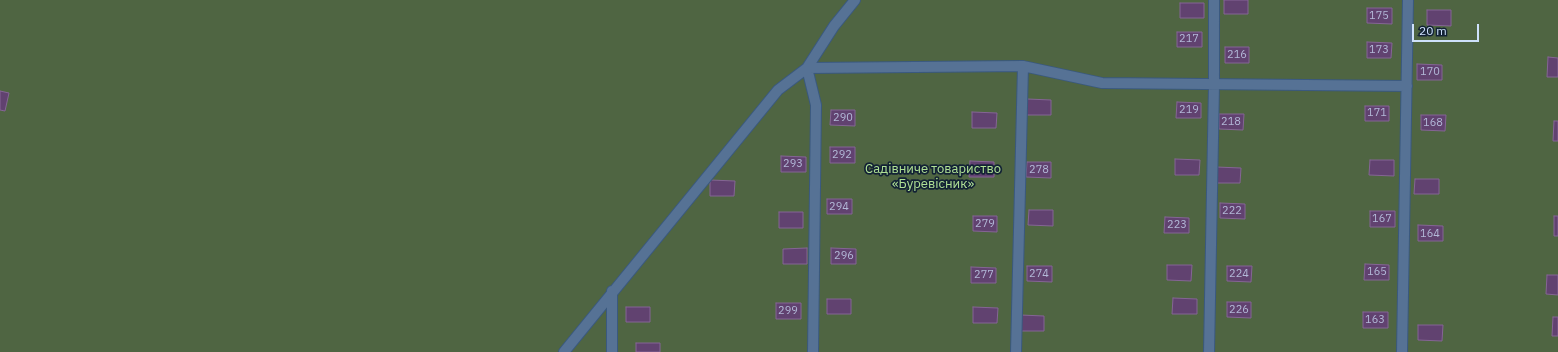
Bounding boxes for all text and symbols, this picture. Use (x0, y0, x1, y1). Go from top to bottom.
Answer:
house number: 175 (1369, 9, 1389, 23)
scale bar (1414, 16, 1481, 42)
text: 20 m (1419, 23, 1447, 38)
house number: 217 (1179, 32, 1199, 46)
house number: 173 (1369, 43, 1389, 57)
house number: 216 (1227, 48, 1247, 62)
house number: 170 (1420, 65, 1440, 79)
house number: 219 (1179, 103, 1199, 117)
house number: 171 (1367, 106, 1387, 120)
house number: 290 (833, 111, 853, 125)
house number: 218 (1221, 115, 1241, 129)
house number: 168 (1423, 116, 1443, 130)
house number: 292 (832, 148, 852, 162)
house number: 293 (783, 157, 803, 171)
park label: Садівниче товариство «Буревісник» (865, 161, 1001, 192)
house number: 278 (1029, 163, 1049, 177)
house number: 294 (829, 200, 849, 214)
house number: 222 (1222, 204, 1242, 218)
house number: 167 (1372, 212, 1392, 226)
house number: 279 (975, 217, 995, 231)
house number: 223 (1167, 218, 1187, 232)
house number: 164 (1420, 227, 1440, 241)
house number: 296 (834, 249, 854, 263)
house number: 165 (1367, 265, 1387, 279)
house number: 274 (1029, 267, 1049, 281)
house number: 224 (1229, 267, 1249, 281)
house number: 277 (974, 268, 994, 282)
house number: 226 (1229, 303, 1249, 317)
house number: 299 (778, 304, 798, 318)
house number: 163 (1365, 313, 1385, 327)

